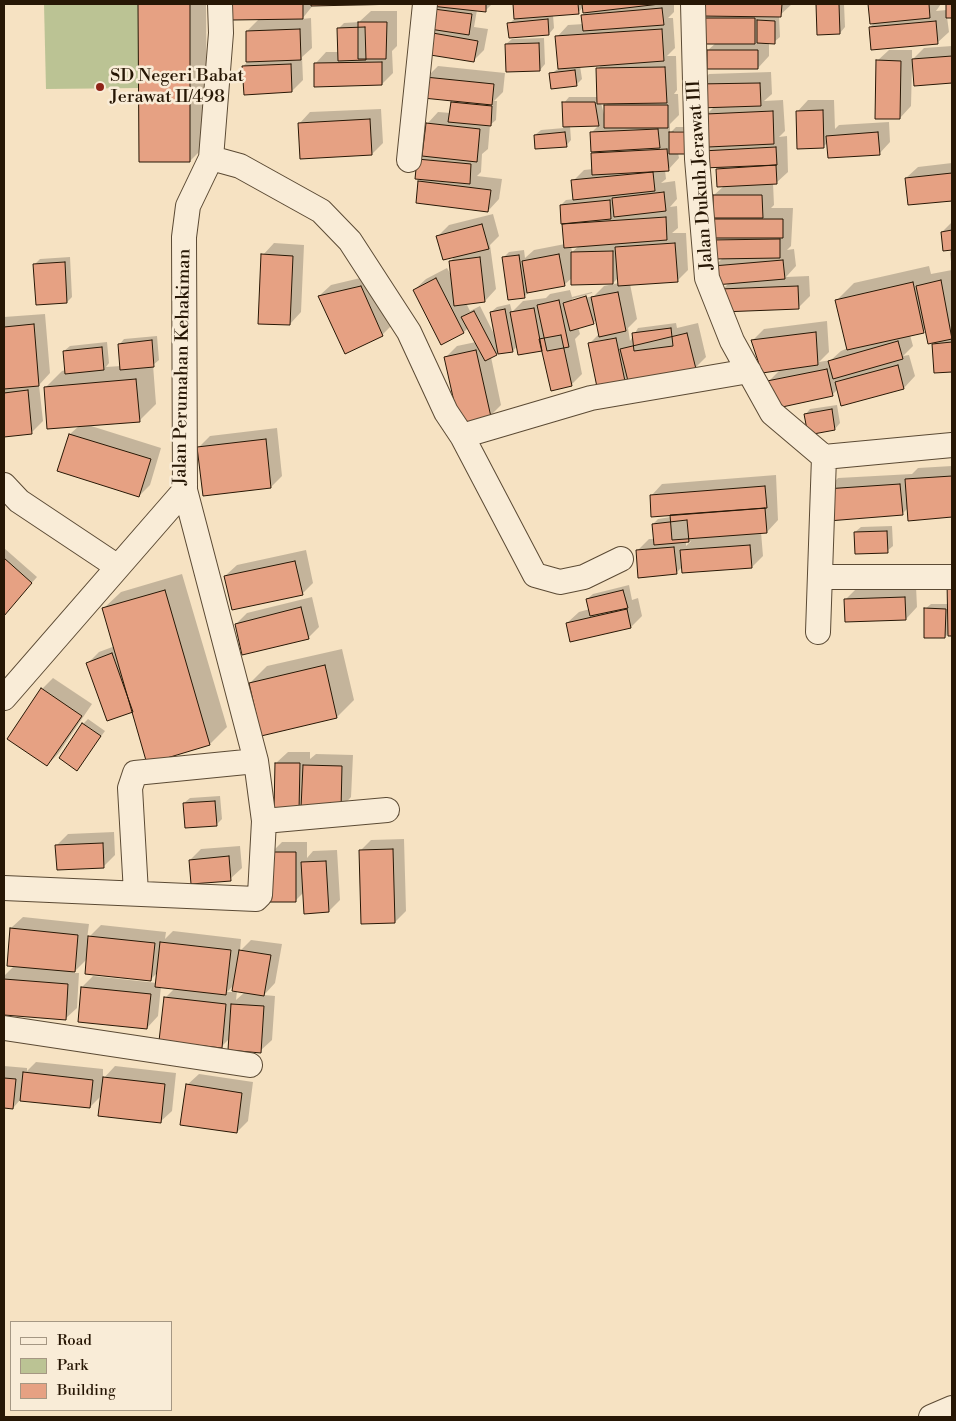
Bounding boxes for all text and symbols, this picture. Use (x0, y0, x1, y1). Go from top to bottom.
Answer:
place label: SD Negeri Babat Jerawat II/498 (110, 66, 244, 108)
street label: Jalan Dukuh Jerawat III (684, 79, 718, 271)
marker: SD Negeri Babat Jerawat II/498 (94, 81, 106, 93)
street label: Jalan Perumahan Kehakiman (170, 249, 196, 485)
legend (10, 1321, 172, 1411)
text: Road (57, 1331, 92, 1350)
text: Park (57, 1356, 88, 1375)
text: Building (57, 1381, 116, 1400)

